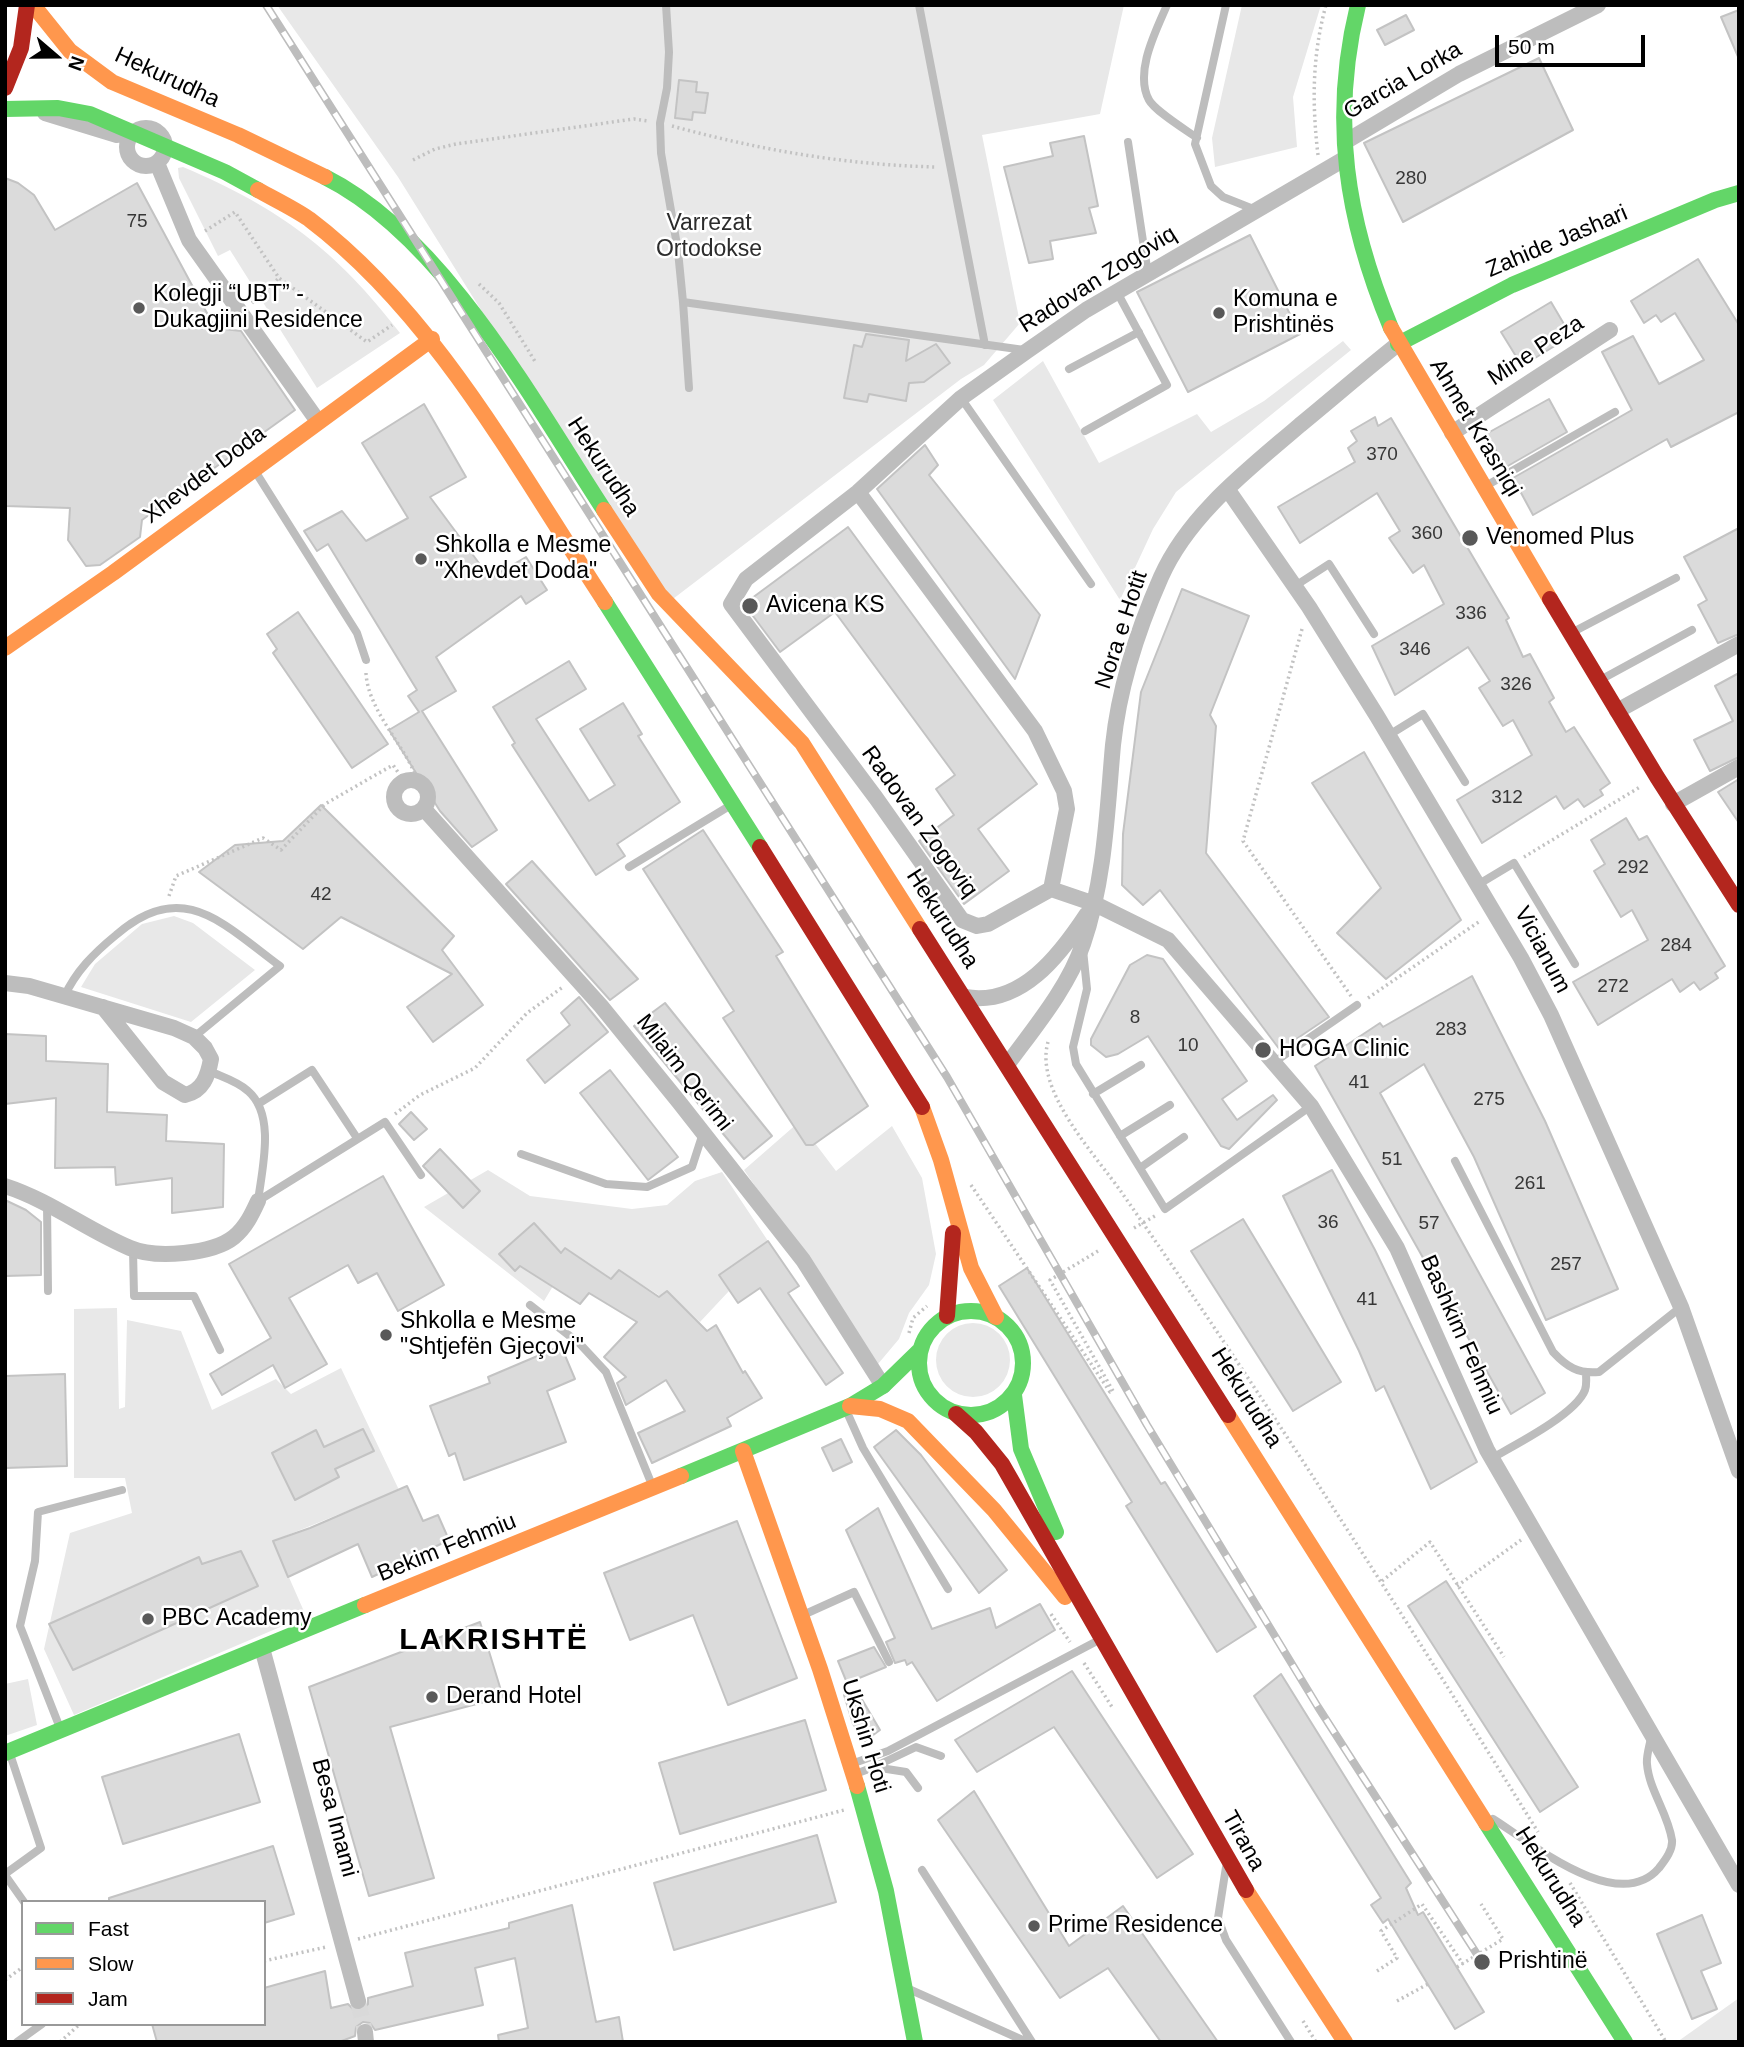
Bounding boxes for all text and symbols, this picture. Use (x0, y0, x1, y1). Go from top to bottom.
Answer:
north arrow (21, 21, 91, 91)
scale bar (1499, 21, 1650, 65)
text: 50 m (1508, 35, 1555, 58)
street label: Garcia Lorka (1339, 36, 1467, 126)
street label: Hekurudha (110, 42, 224, 114)
text: N (64, 53, 88, 73)
house number: 280 (1395, 168, 1427, 190)
street label: Zahide Jashari (1482, 200, 1632, 284)
park label: Varrezat Ortodokse (656, 210, 762, 264)
house number: 75 (126, 211, 148, 233)
street label: Radovan Zogoviq (1014, 221, 1182, 339)
place label: Kolegji “UBT” - Dukagjini Residence (153, 281, 363, 335)
place label: Komuna e Prishtinës (1233, 286, 1338, 340)
marker: Kolegji “UBT” - Dukagjini Residence (131, 300, 147, 316)
marker: Komuna e Prishtinës (1211, 305, 1227, 321)
street label: Mine Peza (1483, 310, 1589, 392)
street label: Ahmet Krasniqi (1423, 354, 1527, 502)
street label: Hekurudha (561, 412, 645, 522)
street label: Xhevdet Doda (138, 420, 272, 530)
house number: 370 (1366, 444, 1398, 466)
house number: 360 (1411, 523, 1443, 545)
place label: Venomed Plus (1486, 524, 1634, 552)
marker: Venomed Plus (1460, 528, 1480, 548)
place label: Shkolla e Mesme "Xhevdet Doda" (435, 532, 611, 586)
marker: Shkolla e Mesme "Xhevdet Doda" (413, 551, 429, 567)
street label: Nora e Hotit (1090, 567, 1154, 693)
place label: Avicena KS (766, 592, 884, 620)
marker: Avicena KS (740, 596, 760, 616)
house number: 336 (1455, 603, 1487, 625)
house number: 346 (1399, 639, 1431, 661)
house number: 326 (1500, 674, 1532, 696)
street label: Radovan Zogoviq (855, 741, 983, 903)
house number: 312 (1491, 787, 1523, 809)
house number: 292 (1617, 857, 1649, 879)
street label: Hekurudha (900, 864, 984, 974)
house number: 42 (310, 884, 332, 906)
street label: Vicianum (1508, 902, 1576, 998)
house number: 284 (1660, 935, 1692, 957)
house number: 272 (1597, 976, 1629, 998)
house number: 8 (1130, 1007, 1140, 1029)
street label: Milaim Qerimi (630, 1009, 738, 1137)
house number: 283 (1435, 1019, 1467, 1041)
house number: 10 (1177, 1035, 1199, 1057)
place label: HOGA Clinic (1279, 1036, 1409, 1064)
marker: HOGA Clinic (1253, 1040, 1273, 1060)
house number: 41 (1348, 1072, 1370, 1094)
house number: 275 (1473, 1089, 1505, 1111)
house number: 51 (1381, 1149, 1403, 1171)
house number: 261 (1514, 1173, 1546, 1195)
house number: 36 (1317, 1212, 1339, 1234)
house number: 57 (1418, 1213, 1440, 1235)
street label: Bashkim Fehmiu (1414, 1251, 1508, 1419)
house number: 257 (1550, 1254, 1582, 1276)
house number: 41 (1356, 1289, 1378, 1311)
place label: Shkolla e Mesme "Shtjefën Gjeçovi" (400, 1308, 584, 1362)
marker: Shkolla e Mesme "Shtjefën Gjeçovi" (378, 1327, 394, 1343)
street label: Hekurudha (1204, 1343, 1288, 1453)
street label: Bekim Fehmiu (374, 1508, 520, 1588)
place label: PBC Academy (162, 1605, 312, 1633)
marker: PBC Academy (140, 1611, 156, 1627)
district label: LAKRISHTË (400, 1623, 588, 1659)
street label: Ukshin Hoti (835, 1676, 895, 1796)
place label: Derand Hotel (446, 1683, 582, 1711)
marker: Derand Hotel (424, 1689, 440, 1705)
street label: Besa Imami (305, 1756, 363, 1880)
street label: Tirana (1215, 1806, 1271, 1876)
street label: Hekurudha (1508, 1822, 1592, 1932)
legend (21, 1900, 266, 2026)
place label: Prime Residence (1048, 1912, 1223, 1940)
text: Fast (88, 1917, 129, 1940)
marker: Prime Residence (1026, 1918, 1042, 1934)
place label: Prishtinë (1498, 1948, 1587, 1976)
text: Slow (88, 1952, 134, 1975)
marker: Prishtinë (1472, 1952, 1492, 1972)
text: Jam (88, 1987, 128, 2010)

